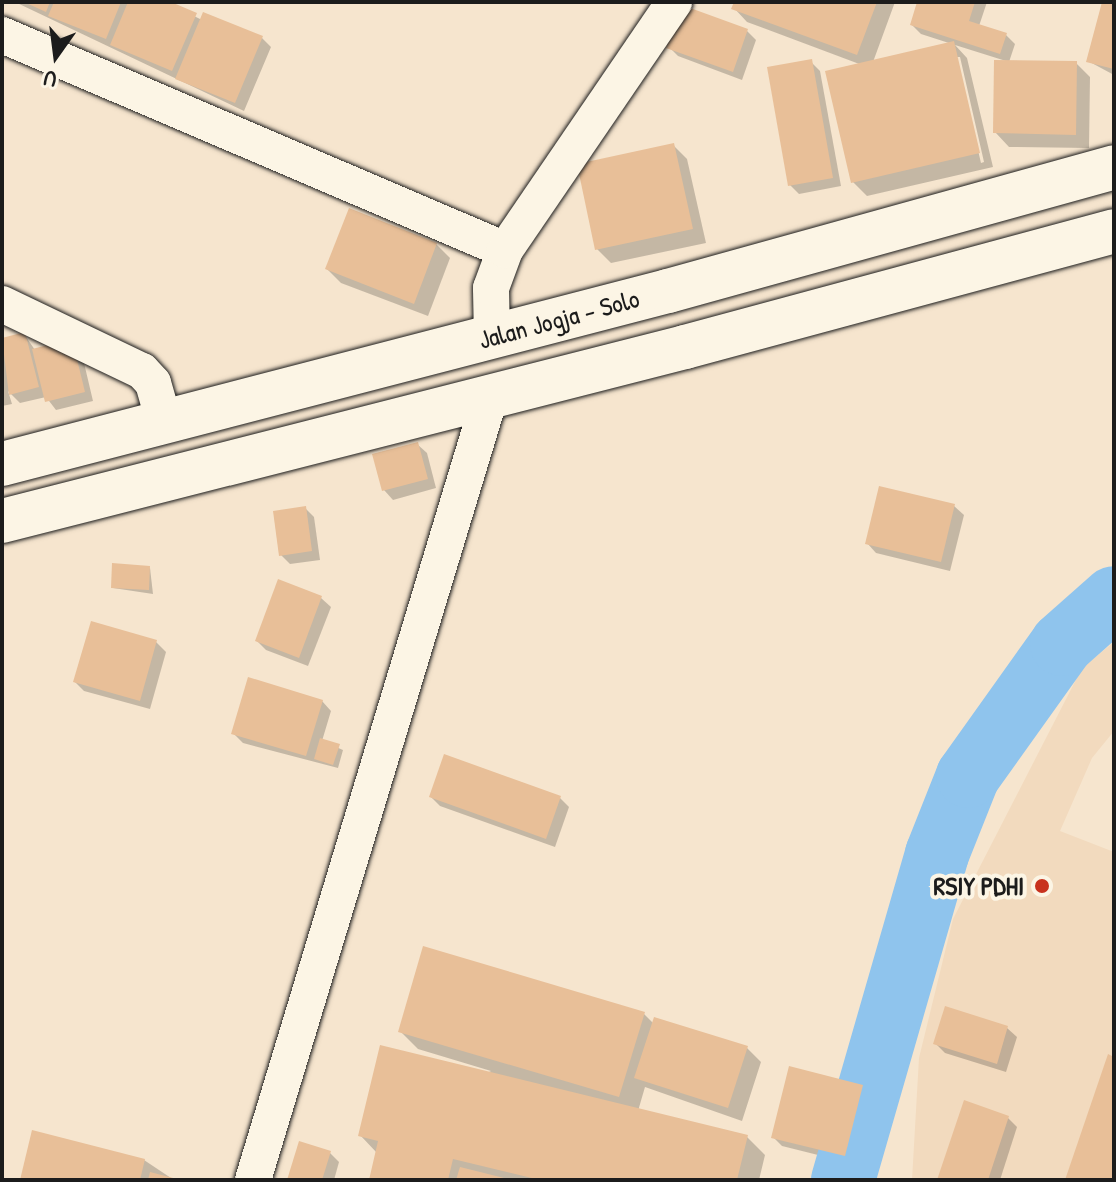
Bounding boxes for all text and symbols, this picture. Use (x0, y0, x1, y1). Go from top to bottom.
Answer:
north arrow (16, 16, 96, 96)
text: U (41, 63, 60, 95)
street label: Jalan Jogja - Solo (475, 283, 643, 355)
place label: RSIY PDHI (934, 870, 1024, 902)
marker: RSIY PDHI (1031, 875, 1053, 897)

